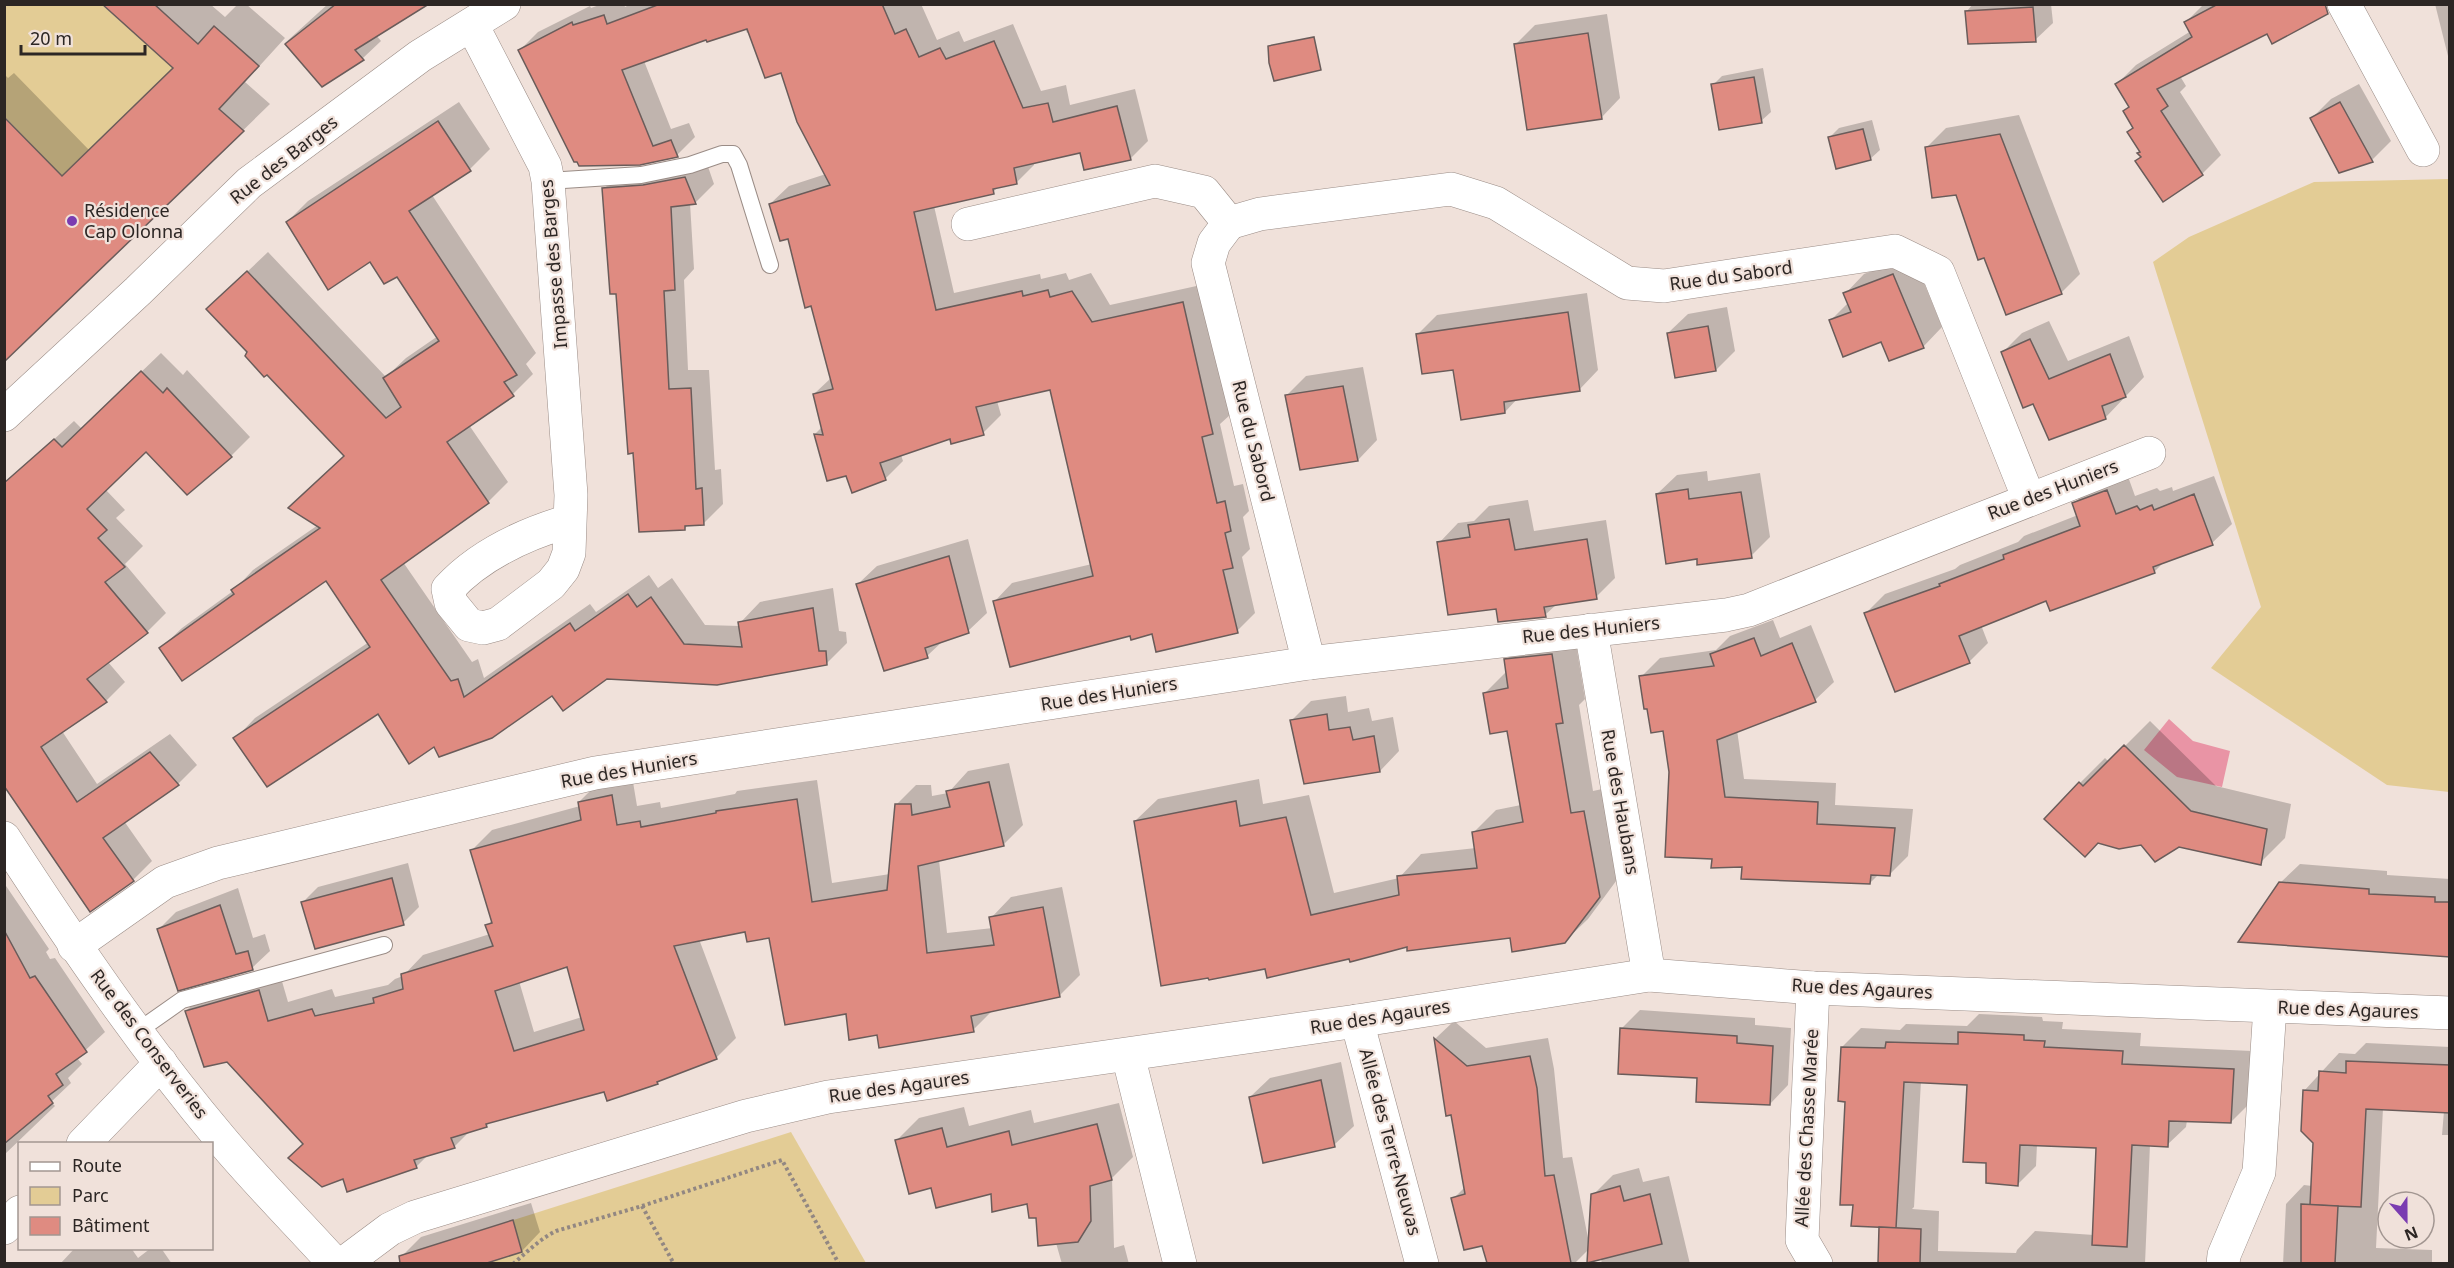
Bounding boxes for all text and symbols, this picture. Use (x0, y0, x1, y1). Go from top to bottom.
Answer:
scale bar (21, 18, 146, 56)
text: 20 m (30, 26, 72, 50)
street label: Rue des Barges (225, 110, 342, 209)
street label: Impasse des Barges (534, 179, 572, 350)
place label: Résidence Cap Olonna (84, 198, 183, 243)
marker: Résidence Cap Olonna (65, 214, 79, 228)
street label: Rue du Sabord (1668, 254, 1794, 296)
street label: Rue du Sabord (1227, 378, 1281, 504)
street label: Rue des Huniers (1984, 453, 2121, 525)
street label: Rue des Huniers (1521, 610, 1661, 648)
street label: Rue des Huniers (1039, 670, 1179, 716)
street label: Rue des Haubans (1596, 727, 1646, 876)
street label: Rue des Huniers (559, 745, 699, 793)
street label: Rue des Conserveries (86, 964, 214, 1123)
street label: Rue des Agaures (1791, 972, 1933, 1004)
street label: Rue des Agaures (1308, 993, 1452, 1039)
street label: Rue des Agaures (2277, 995, 2419, 1023)
street label: Allée des Chasse Marée (1789, 1028, 1823, 1228)
street label: Allée des Terre-Neuvas (1354, 1046, 1427, 1238)
street label: Rue des Agaures (827, 1064, 971, 1108)
legend (18, 1142, 213, 1250)
text: Route (72, 1153, 122, 1177)
text: Parc (72, 1183, 109, 1207)
north arrow (2376, 1190, 2436, 1250)
text: Bâtiment (72, 1213, 150, 1237)
text: N (2401, 1221, 2421, 1247)

